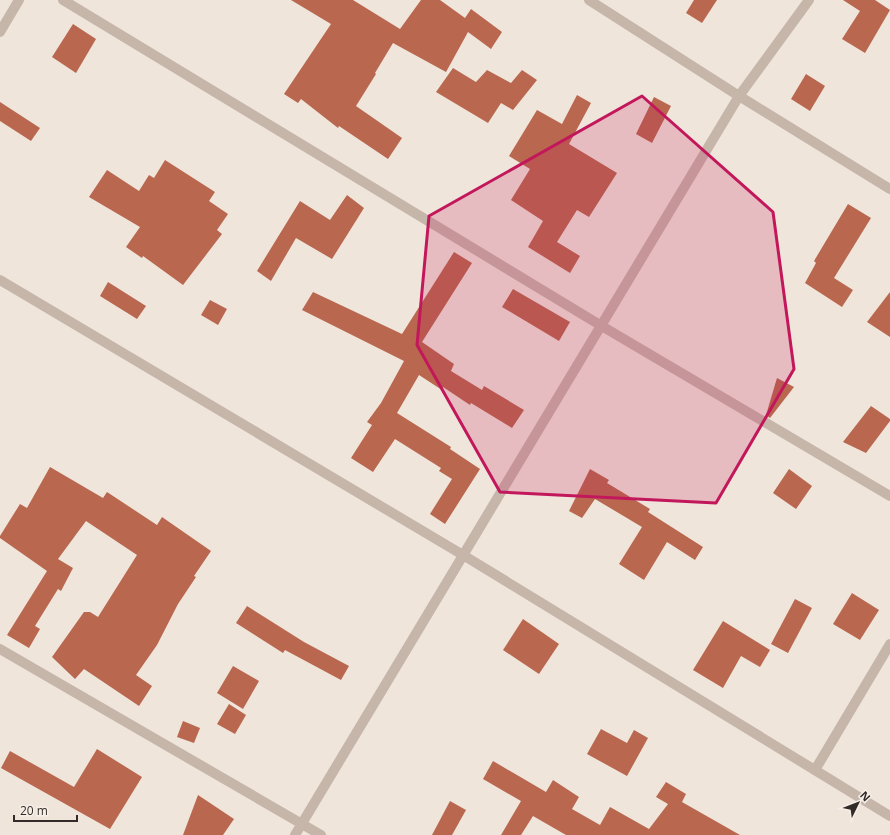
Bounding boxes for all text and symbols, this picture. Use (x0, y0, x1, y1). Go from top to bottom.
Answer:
north arrow (838, 783, 878, 823)
text: N (857, 787, 874, 804)
scale bar (14, 797, 77, 823)
text: 20 m (20, 802, 48, 819)

